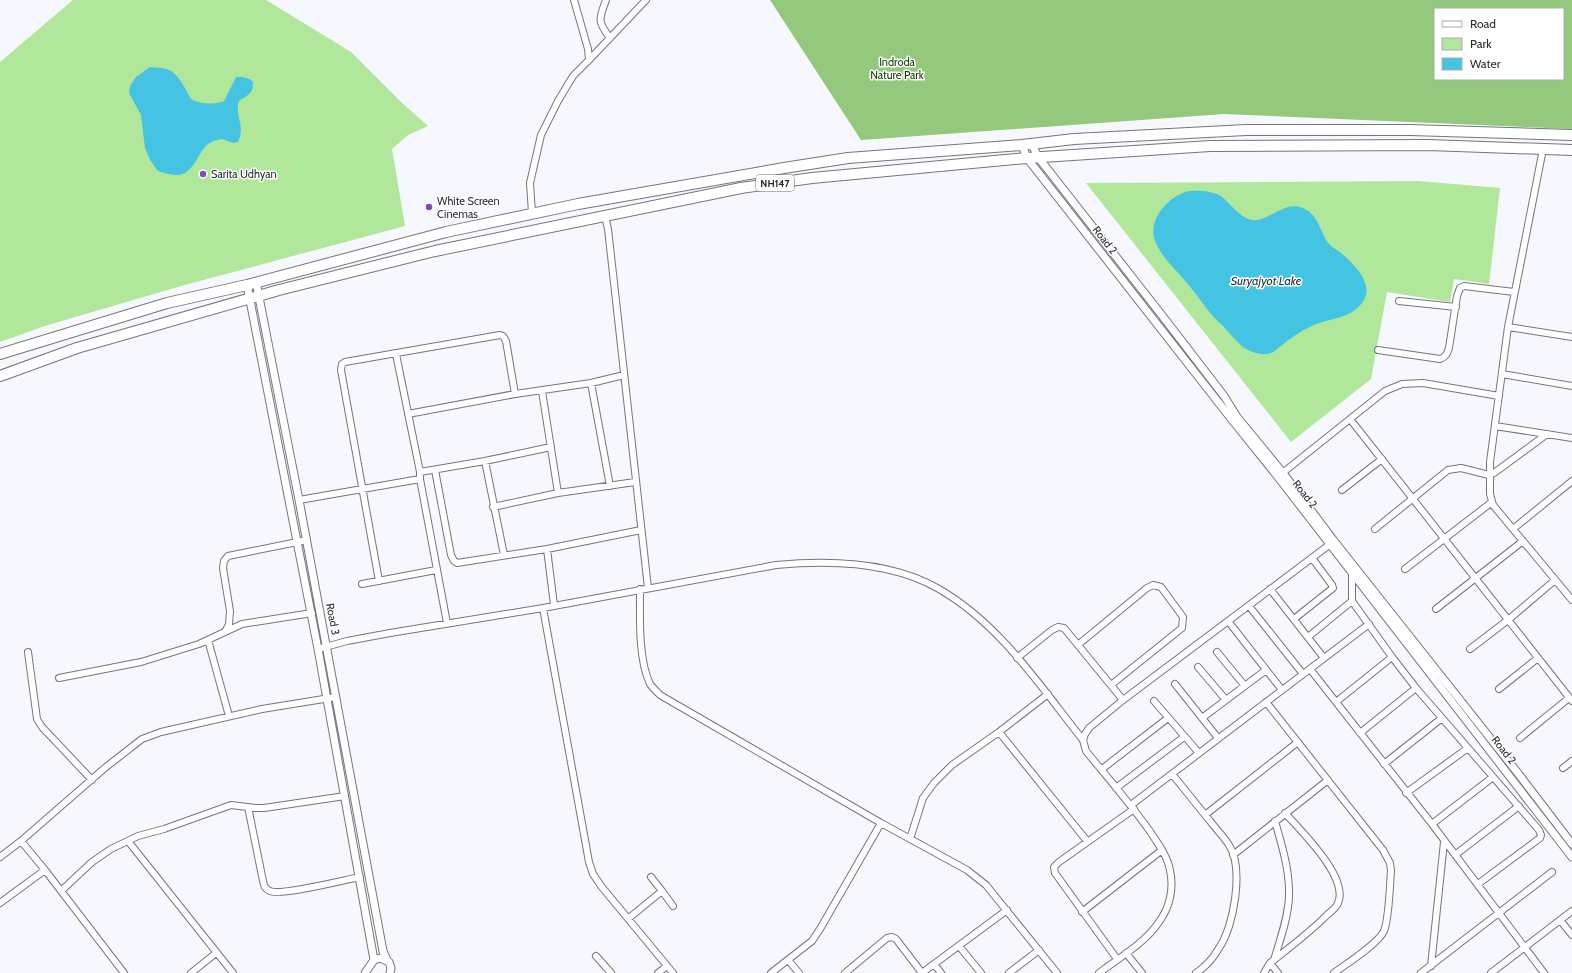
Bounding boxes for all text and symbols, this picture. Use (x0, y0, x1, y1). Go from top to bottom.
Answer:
legend (1434, 8, 1564, 80)
text: Road (1470, 16, 1496, 31)
text: Park (1470, 36, 1492, 51)
park label: Indroda Nature Park (870, 55, 924, 82)
text: Water (1470, 56, 1501, 71)
place label: Sarita Udhyan (211, 167, 277, 181)
marker: Sarita Udhyan (198, 169, 208, 179)
road number: NH147 (756, 175, 794, 191)
place label: White Screen Cinemas (437, 194, 500, 221)
marker: White Screen Cinemas (424, 202, 434, 212)
street label: Road 2 (1090, 223, 1121, 257)
water label: Suryajyot Lake (1231, 273, 1302, 288)
street label: Road 2 (1290, 477, 1321, 511)
street label: Road 3 (323, 602, 343, 636)
street label: Road 2 (1489, 733, 1520, 767)

